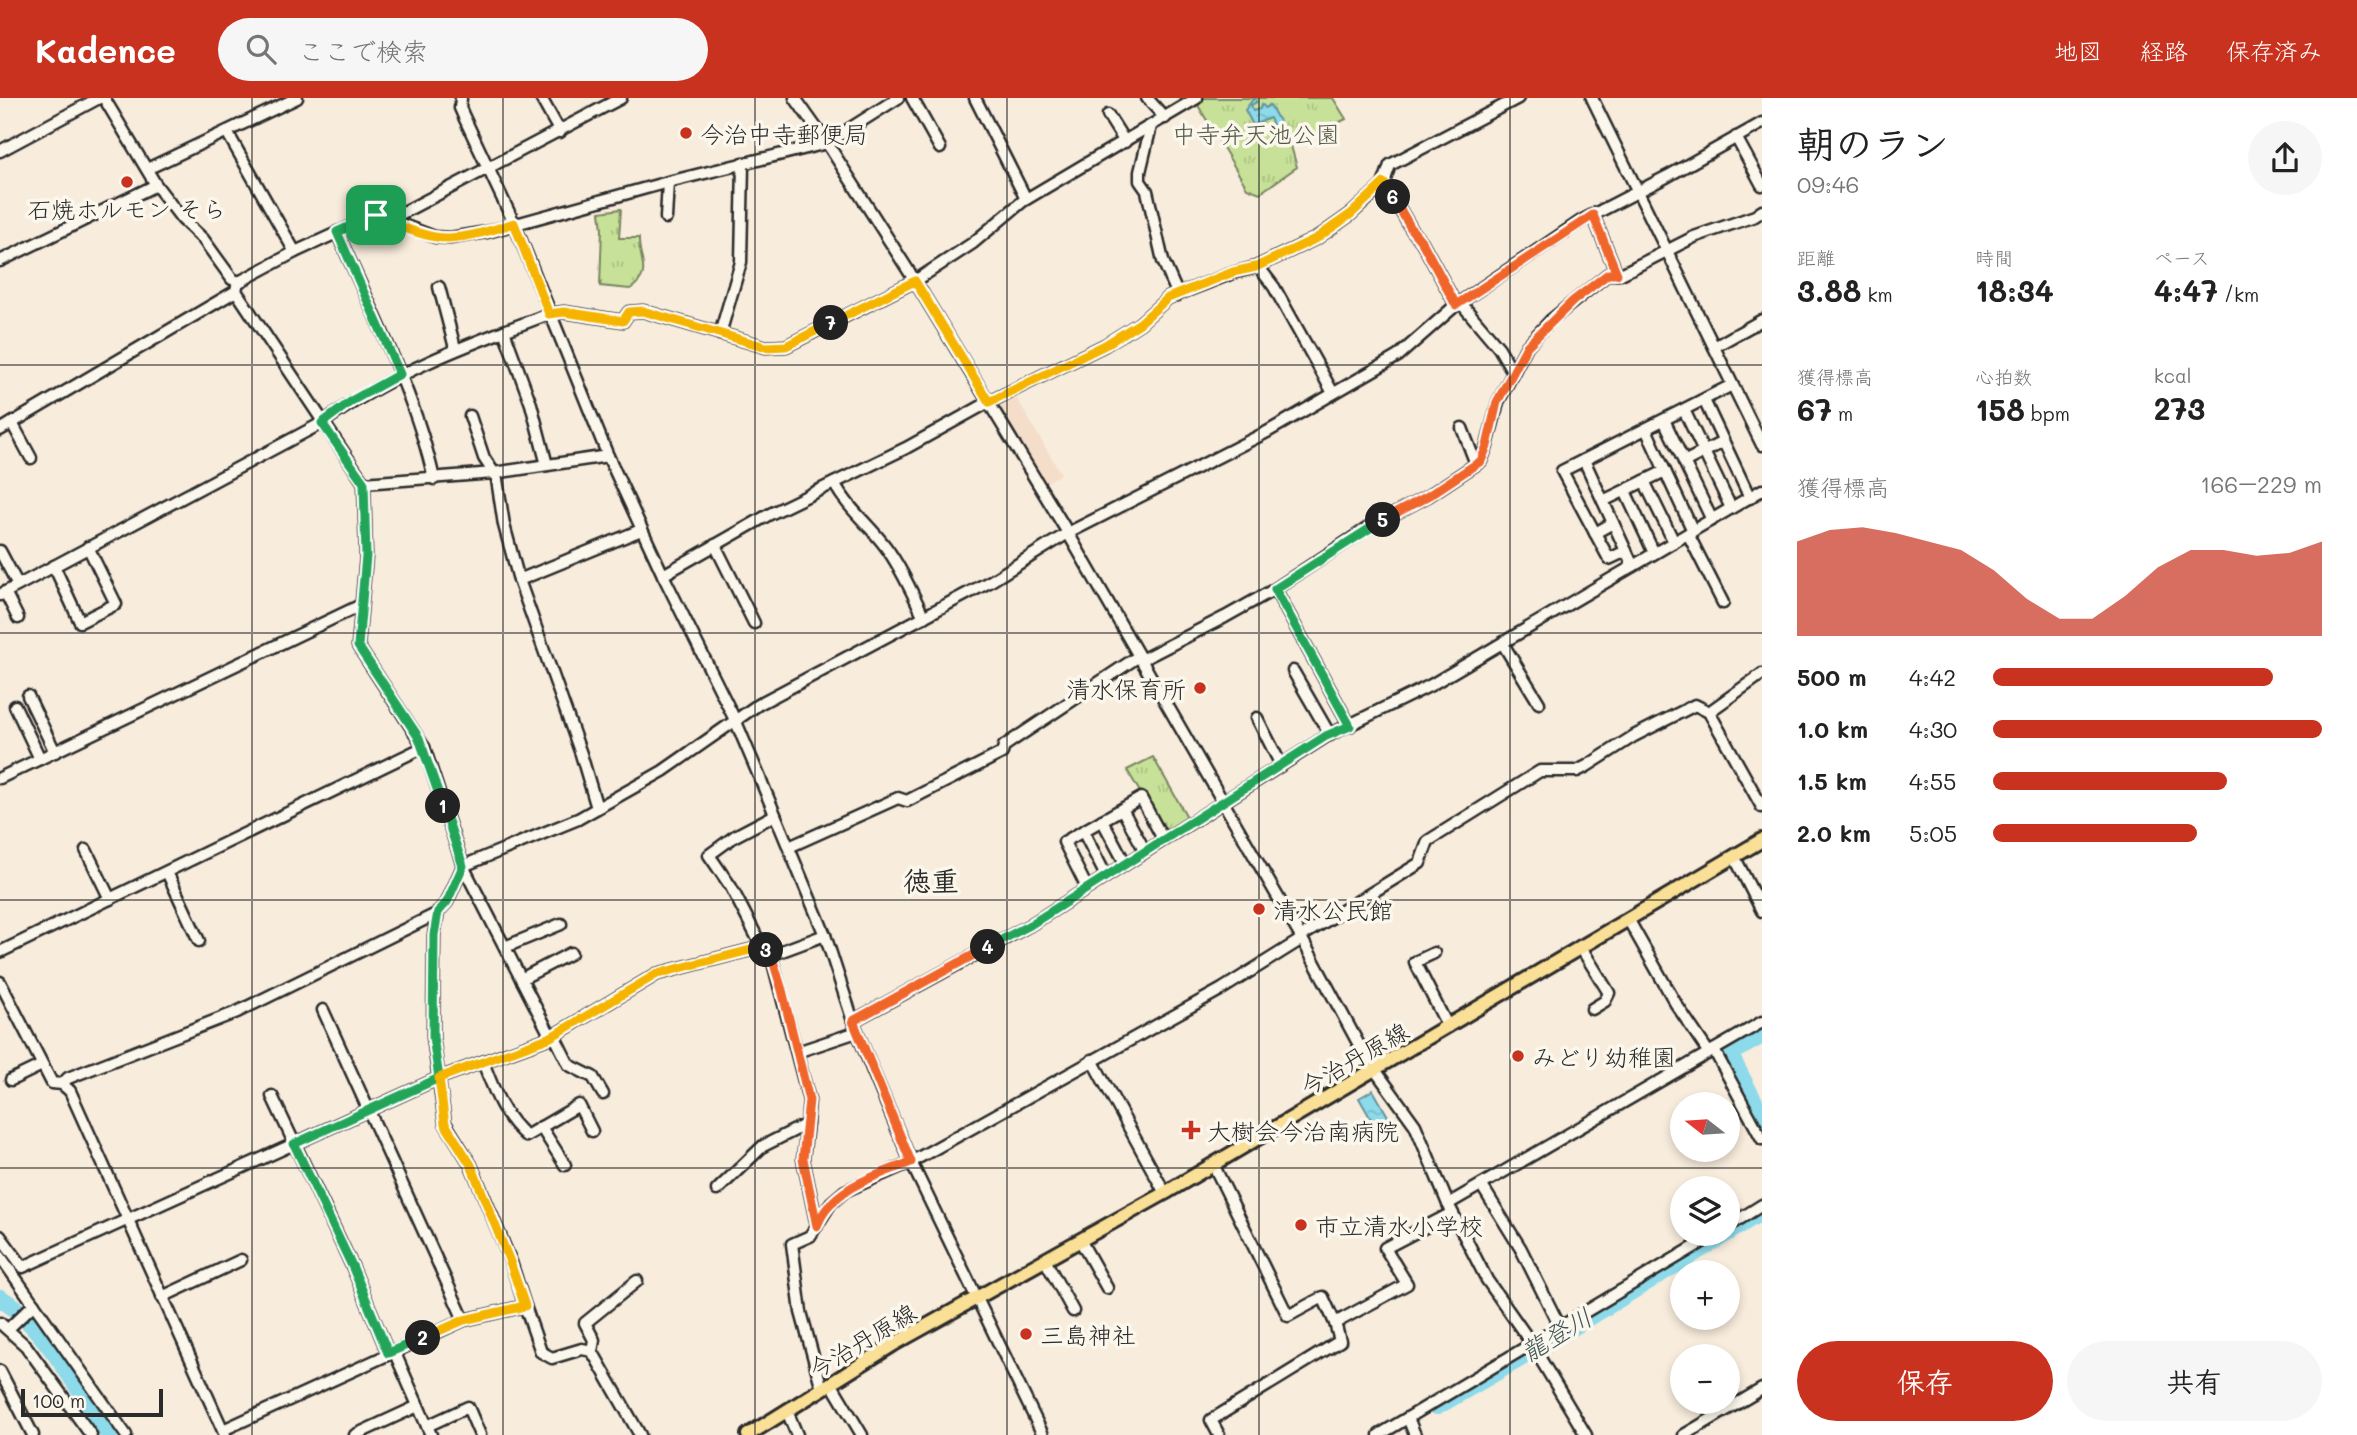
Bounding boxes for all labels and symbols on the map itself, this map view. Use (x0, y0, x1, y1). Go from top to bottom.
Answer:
place label: 今治中寺郵便局 (700, 118, 868, 149)
park label: 中寺弁天池公園 (1172, 118, 1340, 149)
marker: 今治中寺郵便局 (678, 125, 694, 141)
marker: 石焼ホルモン そら (119, 174, 135, 190)
pin: 6 (1376, 180, 1410, 214)
pin (346, 185, 406, 245)
place label: 石焼ホルモン そら (27, 193, 227, 224)
pin: 7 (814, 306, 848, 341)
pin: 5 (1366, 502, 1400, 538)
place label: 清水保育所 (1066, 673, 1186, 704)
marker: 清水保育所 (1192, 680, 1208, 696)
pin: 1 (426, 788, 460, 824)
district label: 徳重 (903, 862, 959, 898)
place label: 清水公民館 (1273, 894, 1393, 925)
marker: 清水公民館 (1251, 901, 1267, 917)
pin: 4 (970, 930, 1006, 964)
pin: 3 (748, 932, 784, 968)
street label: 今治丹原線 (1294, 1015, 1414, 1101)
place label: みどり幼稚園 (1532, 1041, 1676, 1072)
marker: みどり幼稚園 (1510, 1048, 1526, 1064)
north arrow (1670, 1092, 1740, 1162)
place label: 大樹会今治南病院 (1207, 1115, 1399, 1146)
marker: 大樹会今治南病院 (1181, 1120, 1201, 1140)
place label: 市立清水小学校 (1315, 1210, 1483, 1241)
marker: 市立清水小学校 (1293, 1217, 1309, 1233)
street label: 今治丹原線 (803, 1296, 921, 1384)
water label: 龍登川 (1514, 1299, 1598, 1369)
place label: 三島神社 (1040, 1319, 1136, 1350)
pin: 2 (406, 1320, 440, 1356)
marker: 三島神社 (1018, 1326, 1034, 1342)
scale bar (21, 1386, 163, 1418)

